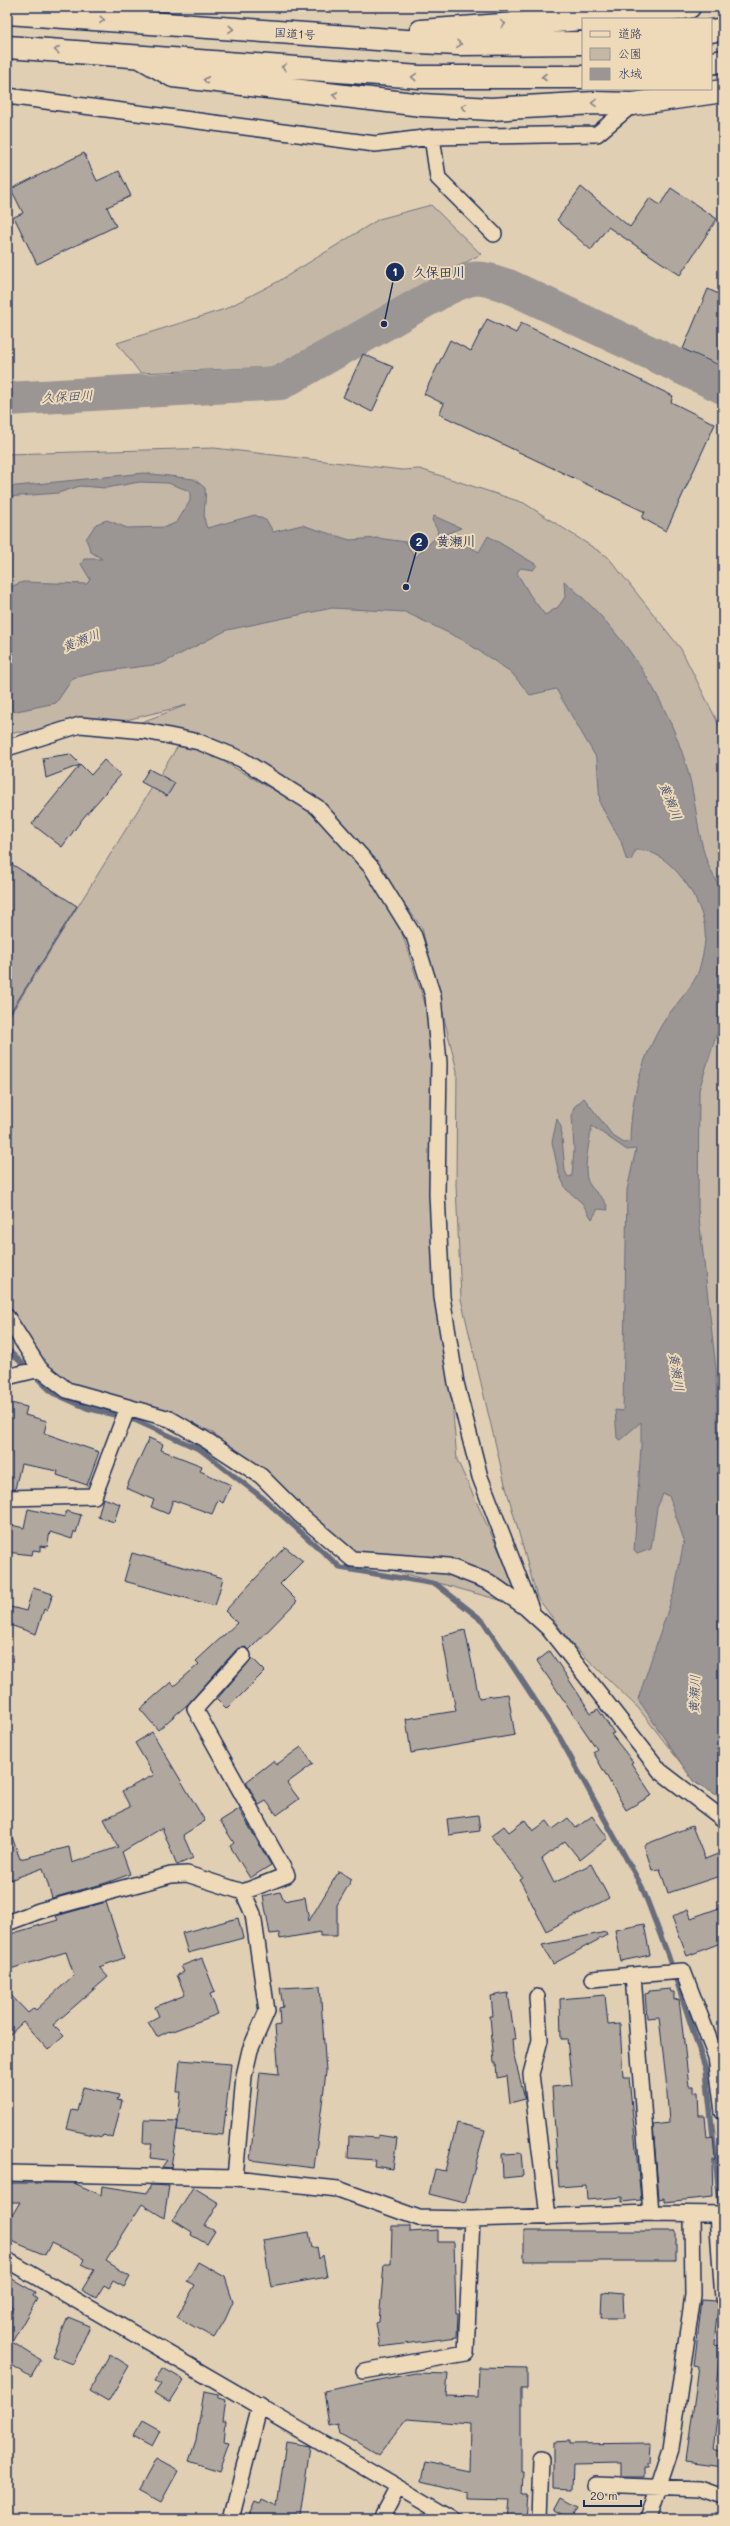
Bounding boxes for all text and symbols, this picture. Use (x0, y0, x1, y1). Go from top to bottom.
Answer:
one-way arrow (99, 16, 105, 25)
legend (582, 18, 712, 90)
one-way arrow (500, 20, 506, 29)
street label: 国道1号 (274, 24, 316, 42)
one-way arrow (228, 25, 234, 34)
text: 道路 (618, 25, 642, 41)
one-way arrow (456, 40, 462, 48)
text: 公園 (618, 45, 642, 61)
one-way arrow (54, 46, 60, 55)
one-way arrow (281, 63, 287, 72)
text: 水域 (618, 65, 642, 81)
one-way arrow (411, 72, 417, 81)
one-way arrow (541, 73, 547, 81)
one-way arrow (203, 76, 209, 85)
one-way arrow (332, 91, 338, 100)
one-way arrow (591, 99, 597, 108)
one-way arrow (461, 103, 467, 112)
callout: 久保田川 (385, 260, 473, 285)
text: 1 (392, 263, 398, 279)
text: 久保田川 (413, 263, 465, 280)
water label: 久保田川 (41, 386, 93, 405)
callout: 黄瀬川 (409, 529, 484, 554)
text: 黄瀬川 (436, 532, 476, 549)
text: 2 (416, 533, 423, 549)
water label: 黄瀬川 (60, 625, 102, 654)
water label: 黄瀬川 (656, 780, 687, 822)
water label: 黄瀬川 (666, 1351, 689, 1393)
water label: 黄瀬川 (684, 1674, 703, 1714)
scale bar (584, 2482, 641, 2508)
text: 20 m (590, 2487, 618, 2503)

